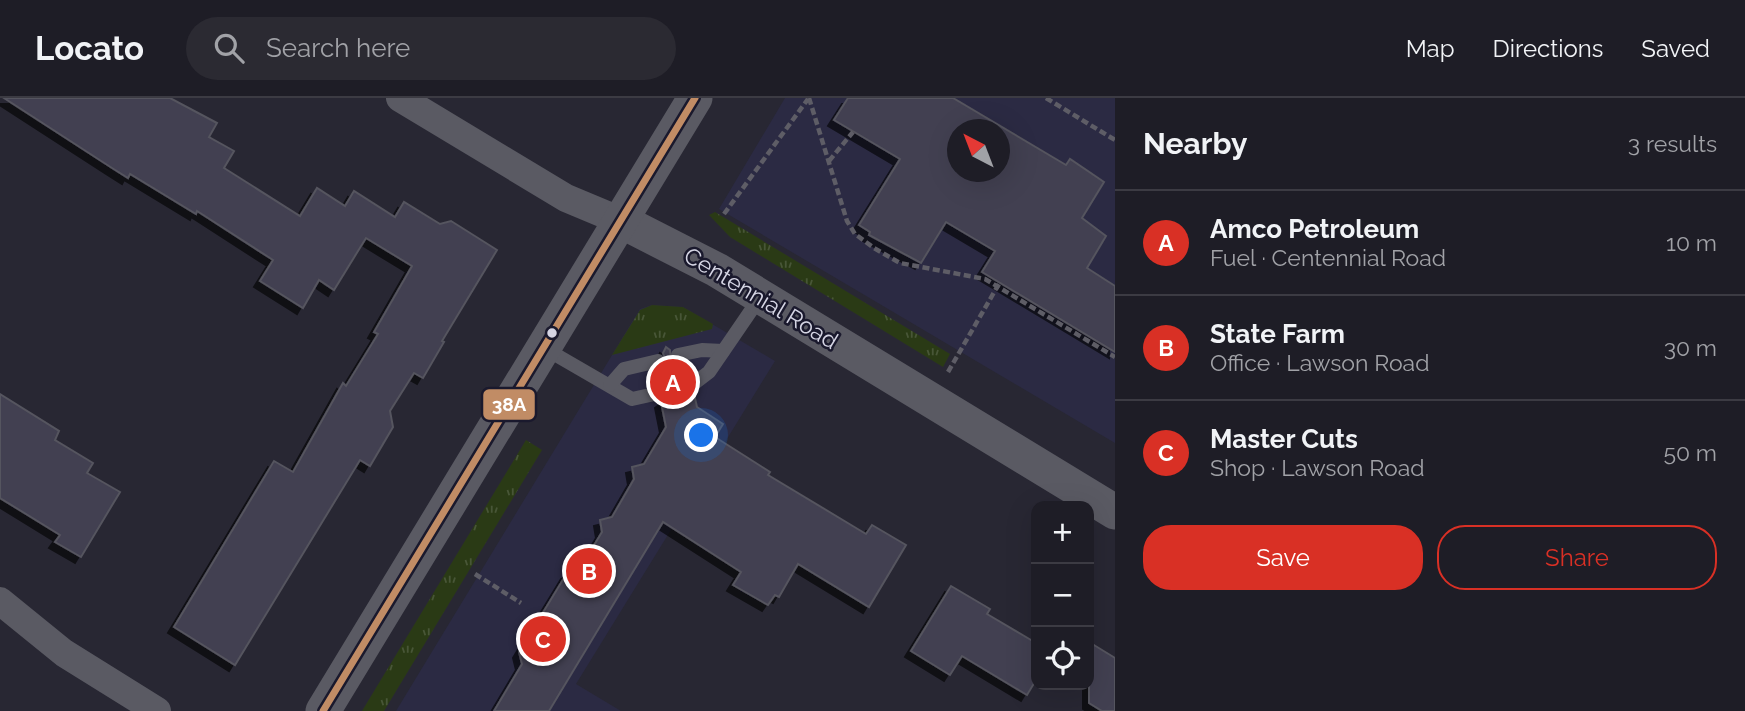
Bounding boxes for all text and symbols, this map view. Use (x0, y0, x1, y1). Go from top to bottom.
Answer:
search box (186, 17, 676, 80)
text: Locato (35, 29, 144, 68)
icon: search (210, 29, 248, 67)
text: Search here (266, 33, 410, 63)
text: Map (1406, 34, 1455, 63)
text: Directions (1493, 34, 1603, 63)
text: Saved (1641, 34, 1710, 63)
north arrow (947, 119, 1010, 182)
text: Nearby (1143, 126, 1247, 161)
text: 3 results (1628, 130, 1717, 157)
text: Amco Petroleum (1210, 214, 1419, 244)
text: A (1158, 229, 1174, 256)
text: 10 m (1666, 229, 1717, 256)
street label: Centennial Road (679, 241, 843, 354)
text: Fuel · Centennial Road (1210, 244, 1446, 271)
text: State Farm (1210, 319, 1345, 349)
unlabelled marker (545, 326, 559, 340)
text: B (1158, 334, 1174, 361)
text: 30 m (1664, 334, 1717, 361)
text: Office · Lawson Road (1210, 349, 1429, 376)
pin: A (650, 356, 696, 408)
line badge: 38A (482, 388, 536, 421)
text: 38A (492, 393, 527, 415)
your location (684, 418, 718, 452)
text: Master Cuts (1210, 424, 1358, 454)
text: C (1158, 439, 1174, 466)
text: 50 m (1663, 439, 1717, 466)
text: Shop · Lawson Road (1210, 454, 1425, 481)
map controls (1031, 501, 1094, 690)
button: + (1031, 501, 1094, 564)
button: Save (1143, 525, 1423, 590)
button: Share (1437, 525, 1717, 590)
pin: B (566, 545, 612, 597)
button: − (1031, 564, 1094, 627)
pin: C (520, 613, 566, 665)
button: locate (1031, 627, 1094, 690)

